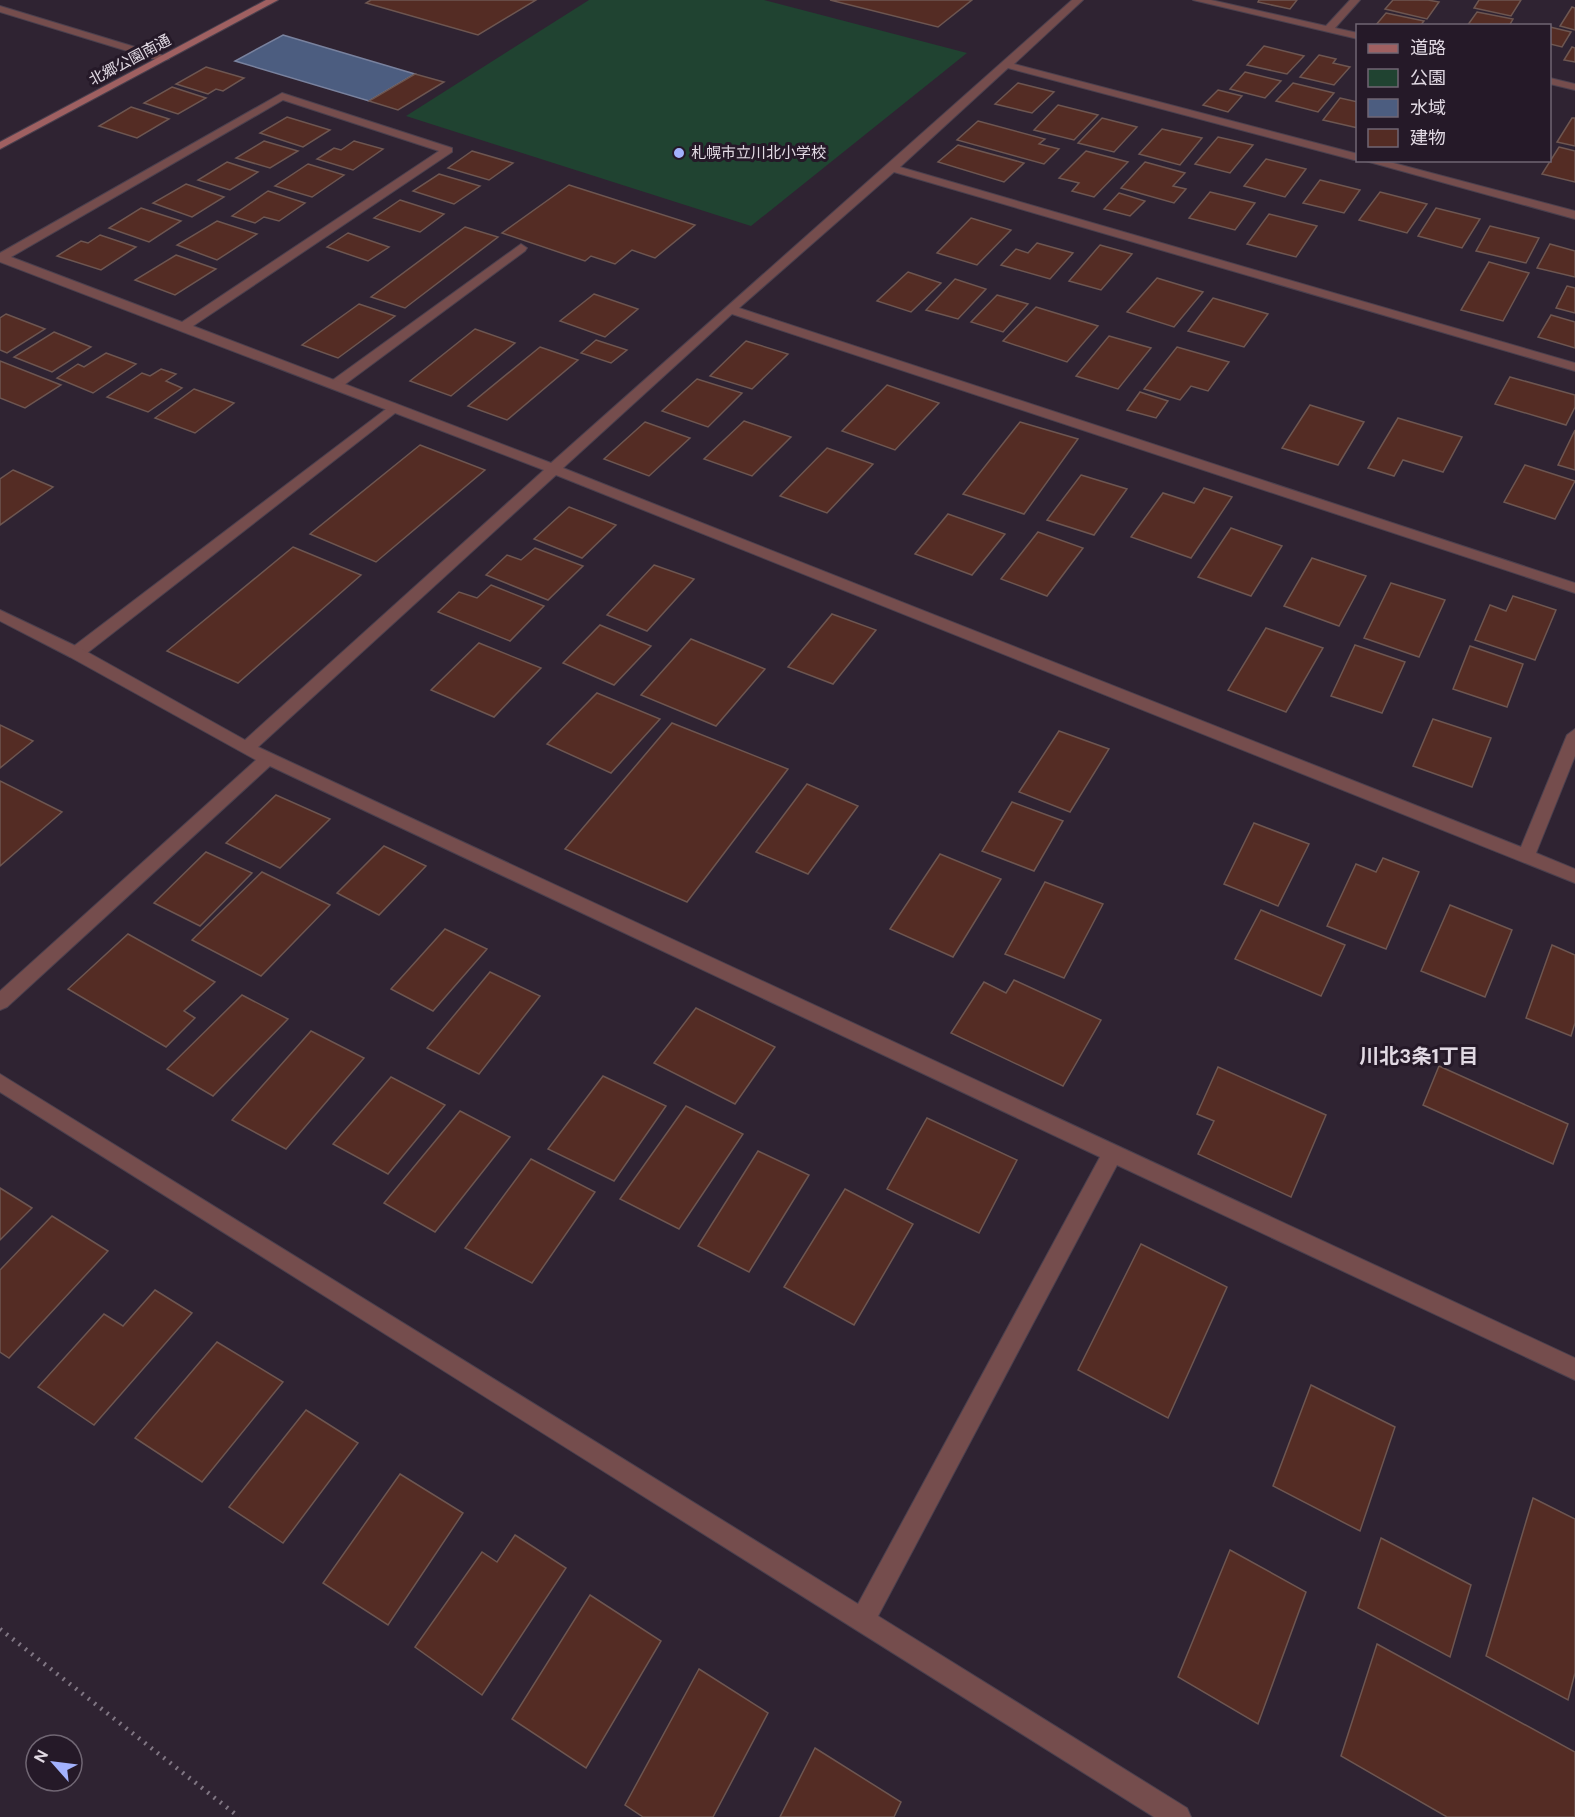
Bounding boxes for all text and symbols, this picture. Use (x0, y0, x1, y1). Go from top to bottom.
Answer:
legend (1356, 24, 1551, 162)
street label: 北郷公園南通 (86, 30, 174, 90)
text: 道路 (1410, 36, 1446, 60)
text: 公園 (1410, 66, 1446, 90)
text: 水域 (1410, 96, 1446, 120)
text: 建物 (1410, 126, 1446, 150)
place label: 札幌市立川北小学校 (691, 143, 826, 163)
marker: 札幌市立川北小学校 (672, 146, 686, 160)
district label: 川北3条1丁目 (1359, 1043, 1479, 1069)
north arrow (24, 1733, 84, 1793)
text: N (29, 1746, 53, 1766)

